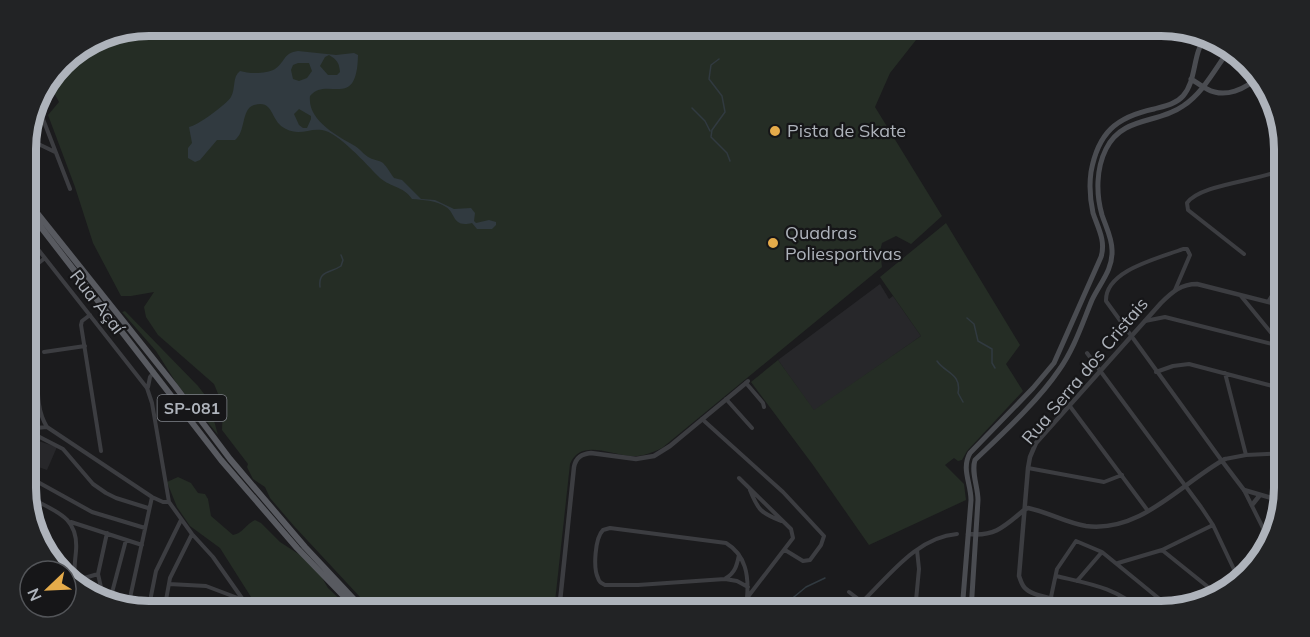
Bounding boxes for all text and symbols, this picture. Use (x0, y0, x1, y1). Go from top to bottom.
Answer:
place label: Pista de Skate (787, 119, 906, 142)
marker: Pista de Skate (768, 124, 782, 138)
place label: Quadras Poliesportivas (785, 221, 902, 265)
marker: Quadras Poliesportivas (766, 236, 780, 250)
street label: Rua Açaí (65, 265, 131, 340)
street label: Rua Serra dos Cristais (1016, 292, 1153, 449)
road number: SP-081 (158, 395, 226, 421)
north arrow (18, 559, 78, 619)
text: N (23, 585, 46, 604)

